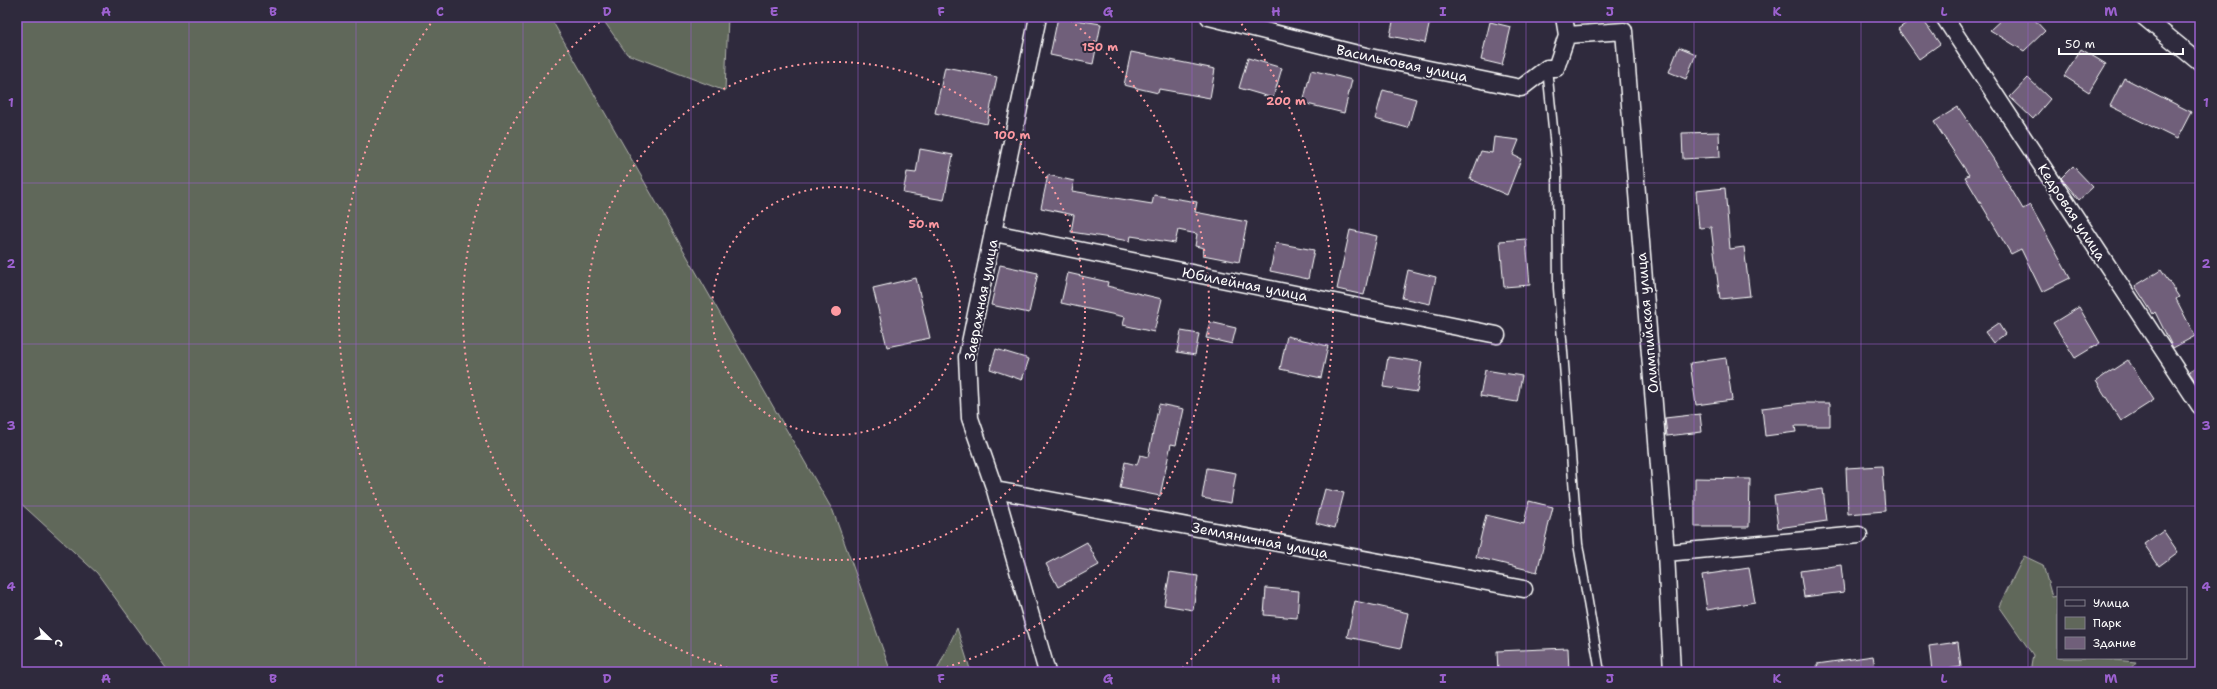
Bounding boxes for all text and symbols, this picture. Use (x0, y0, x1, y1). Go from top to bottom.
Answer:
text: A (101, 3, 111, 20)
text: B (269, 3, 277, 20)
text: C (436, 3, 444, 20)
text: D (602, 3, 612, 20)
text: E (770, 3, 779, 20)
text: F (937, 3, 945, 20)
text: G (1103, 3, 1114, 20)
text: H (1271, 3, 1281, 20)
text: I (1439, 3, 1447, 20)
text: J (1606, 3, 1614, 20)
text: K (1773, 3, 1782, 20)
text: L (1940, 3, 1948, 20)
text: M (2104, 3, 2118, 20)
scale bar (2059, 30, 2183, 56)
text: 50 m (2065, 36, 2095, 52)
text: 150 m (1082, 39, 1118, 55)
street label: Васильковая улица (1335, 40, 1470, 86)
text: 200 m (1266, 93, 1306, 109)
text: 1 (8, 94, 14, 111)
text: 1 (2203, 94, 2209, 111)
text: 100 m (994, 127, 1031, 143)
street label: Кедровая улица (2034, 160, 2110, 264)
text: 50 m (909, 216, 940, 232)
street label: Завражная улица (960, 237, 1002, 362)
street label: Олимпийская улица (1632, 252, 1662, 394)
text: 2 (6, 255, 16, 272)
text: 2 (2201, 255, 2211, 272)
street label: Юбилейная улица (1181, 263, 1309, 305)
centre of rings (829, 304, 843, 318)
text: 3 (6, 417, 16, 434)
text: 3 (2201, 417, 2211, 434)
street label: Земляничная улица (1190, 518, 1330, 562)
text: 4 (6, 578, 16, 595)
text: 4 (2201, 578, 2211, 595)
legend (2057, 587, 2187, 659)
text: Улица (2093, 595, 2130, 611)
text: Парк (2093, 615, 2122, 631)
north arrow (30, 619, 70, 659)
text: Здание (2093, 635, 2137, 651)
text: С (50, 637, 67, 649)
text: A (101, 670, 111, 687)
text: B (269, 670, 277, 687)
text: C (436, 670, 444, 687)
text: D (602, 670, 612, 687)
text: E (770, 670, 779, 687)
text: F (937, 670, 945, 687)
text: G (1103, 670, 1114, 687)
text: H (1271, 670, 1281, 687)
text: I (1439, 670, 1447, 687)
text: J (1606, 670, 1614, 687)
text: K (1773, 670, 1782, 687)
text: L (1940, 670, 1948, 687)
text: M (2104, 670, 2118, 687)

